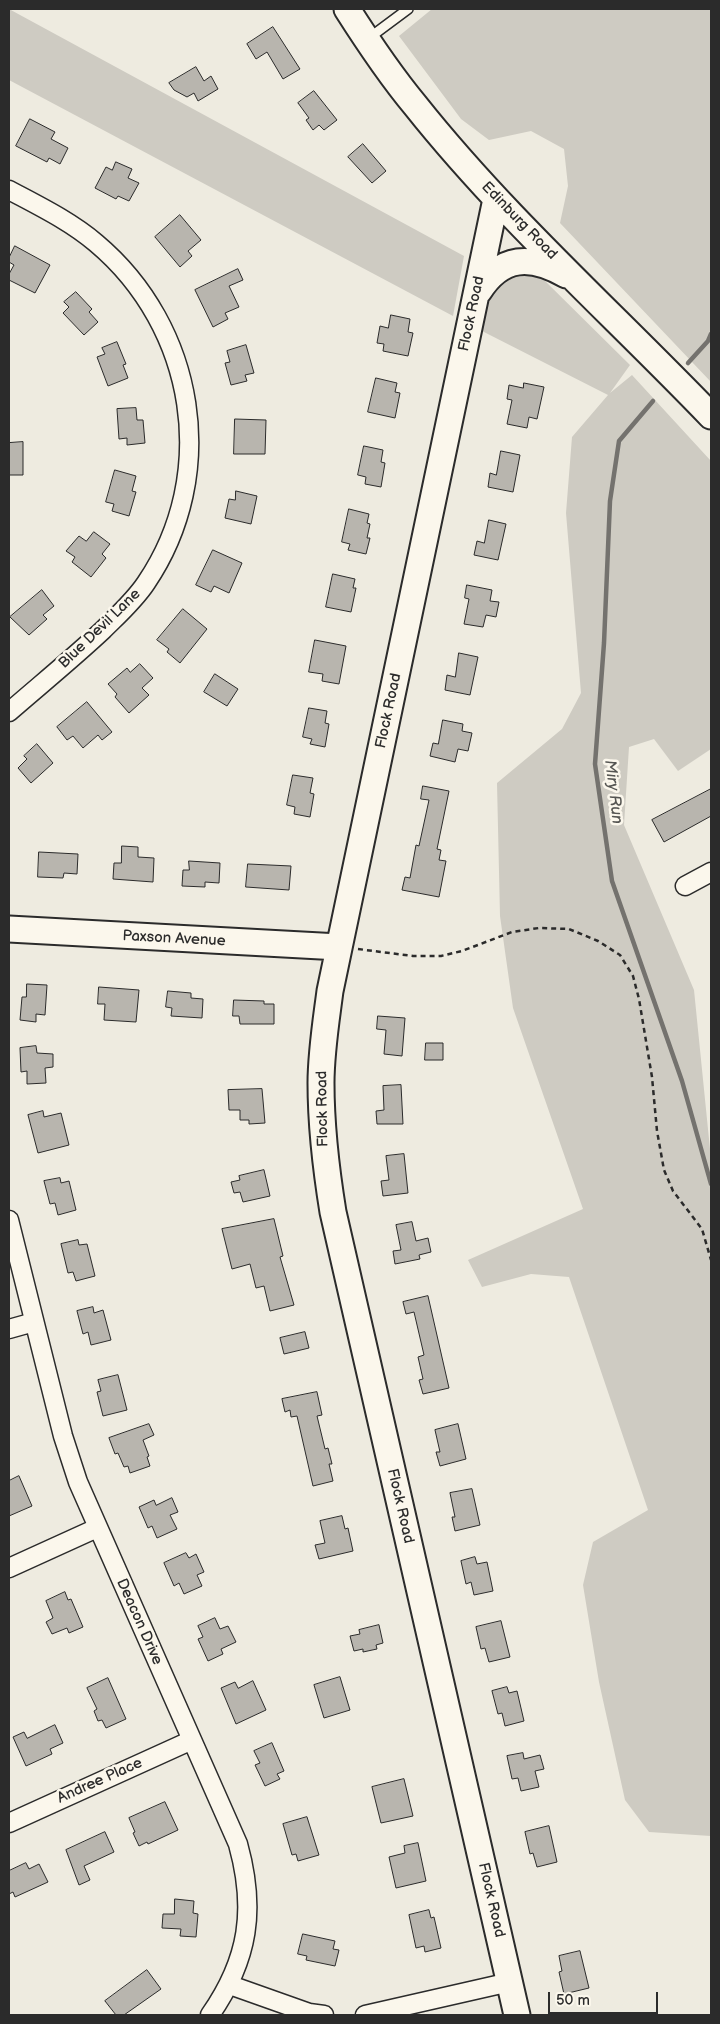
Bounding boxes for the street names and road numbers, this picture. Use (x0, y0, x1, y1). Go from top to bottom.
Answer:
street label: Edinburg Road (477, 178, 561, 264)
street label: Flock Road (455, 275, 489, 353)
street label: Blue Devil Lane (55, 586, 145, 672)
street label: Flock Road (372, 672, 406, 750)
street label: Paxson Avenue (122, 927, 226, 951)
street label: Flock Road (313, 1071, 333, 1147)
street label: Flock Road (383, 1467, 417, 1545)
street label: Deacon Drive (112, 1576, 166, 1668)
street label: Andree Place (55, 1754, 145, 1808)
street label: Flock Road (474, 1861, 508, 1939)

